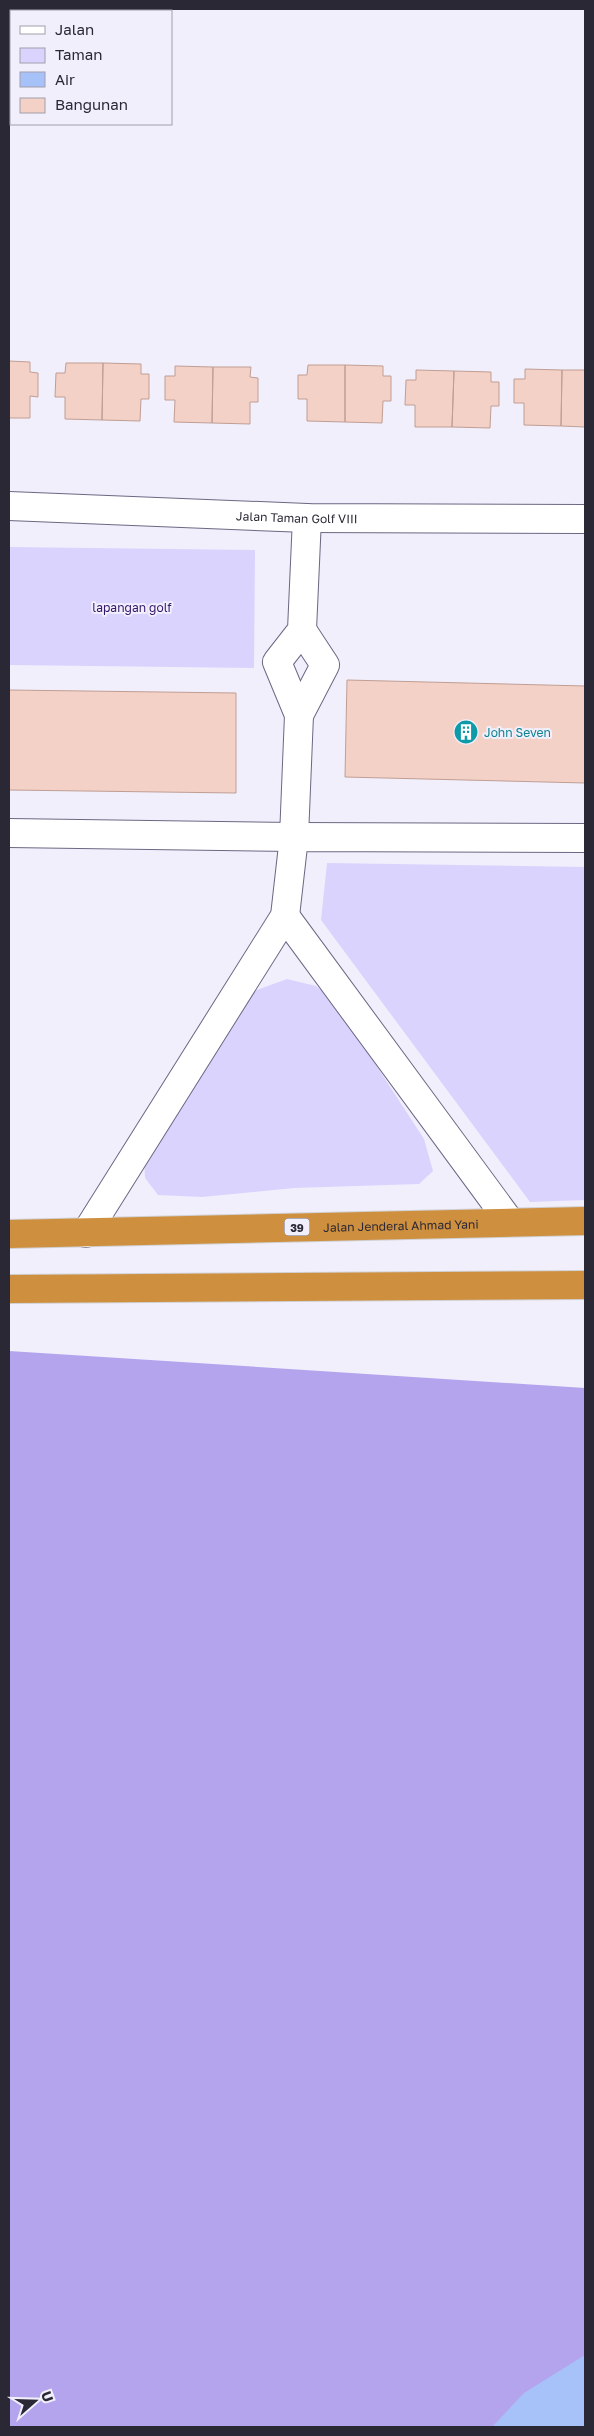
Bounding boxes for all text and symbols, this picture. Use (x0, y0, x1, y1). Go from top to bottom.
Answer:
legend (10, 10, 172, 125)
text: Jalan (55, 20, 94, 38)
text: Taman (55, 45, 102, 63)
text: Air (55, 70, 75, 88)
text: Bangunan (55, 95, 128, 113)
street label: Jalan Taman Golf VIII (236, 508, 358, 526)
park label: lapangan golf (92, 600, 172, 615)
building icon: John Seven (453, 719, 479, 745)
place label: John Seven (484, 725, 551, 740)
street label: Jalan Jenderal Ahmad Yani (323, 1216, 479, 1234)
road number: 39 (284, 1218, 310, 1236)
north arrow (10, 2376, 60, 2426)
text: U (38, 2389, 57, 2404)

